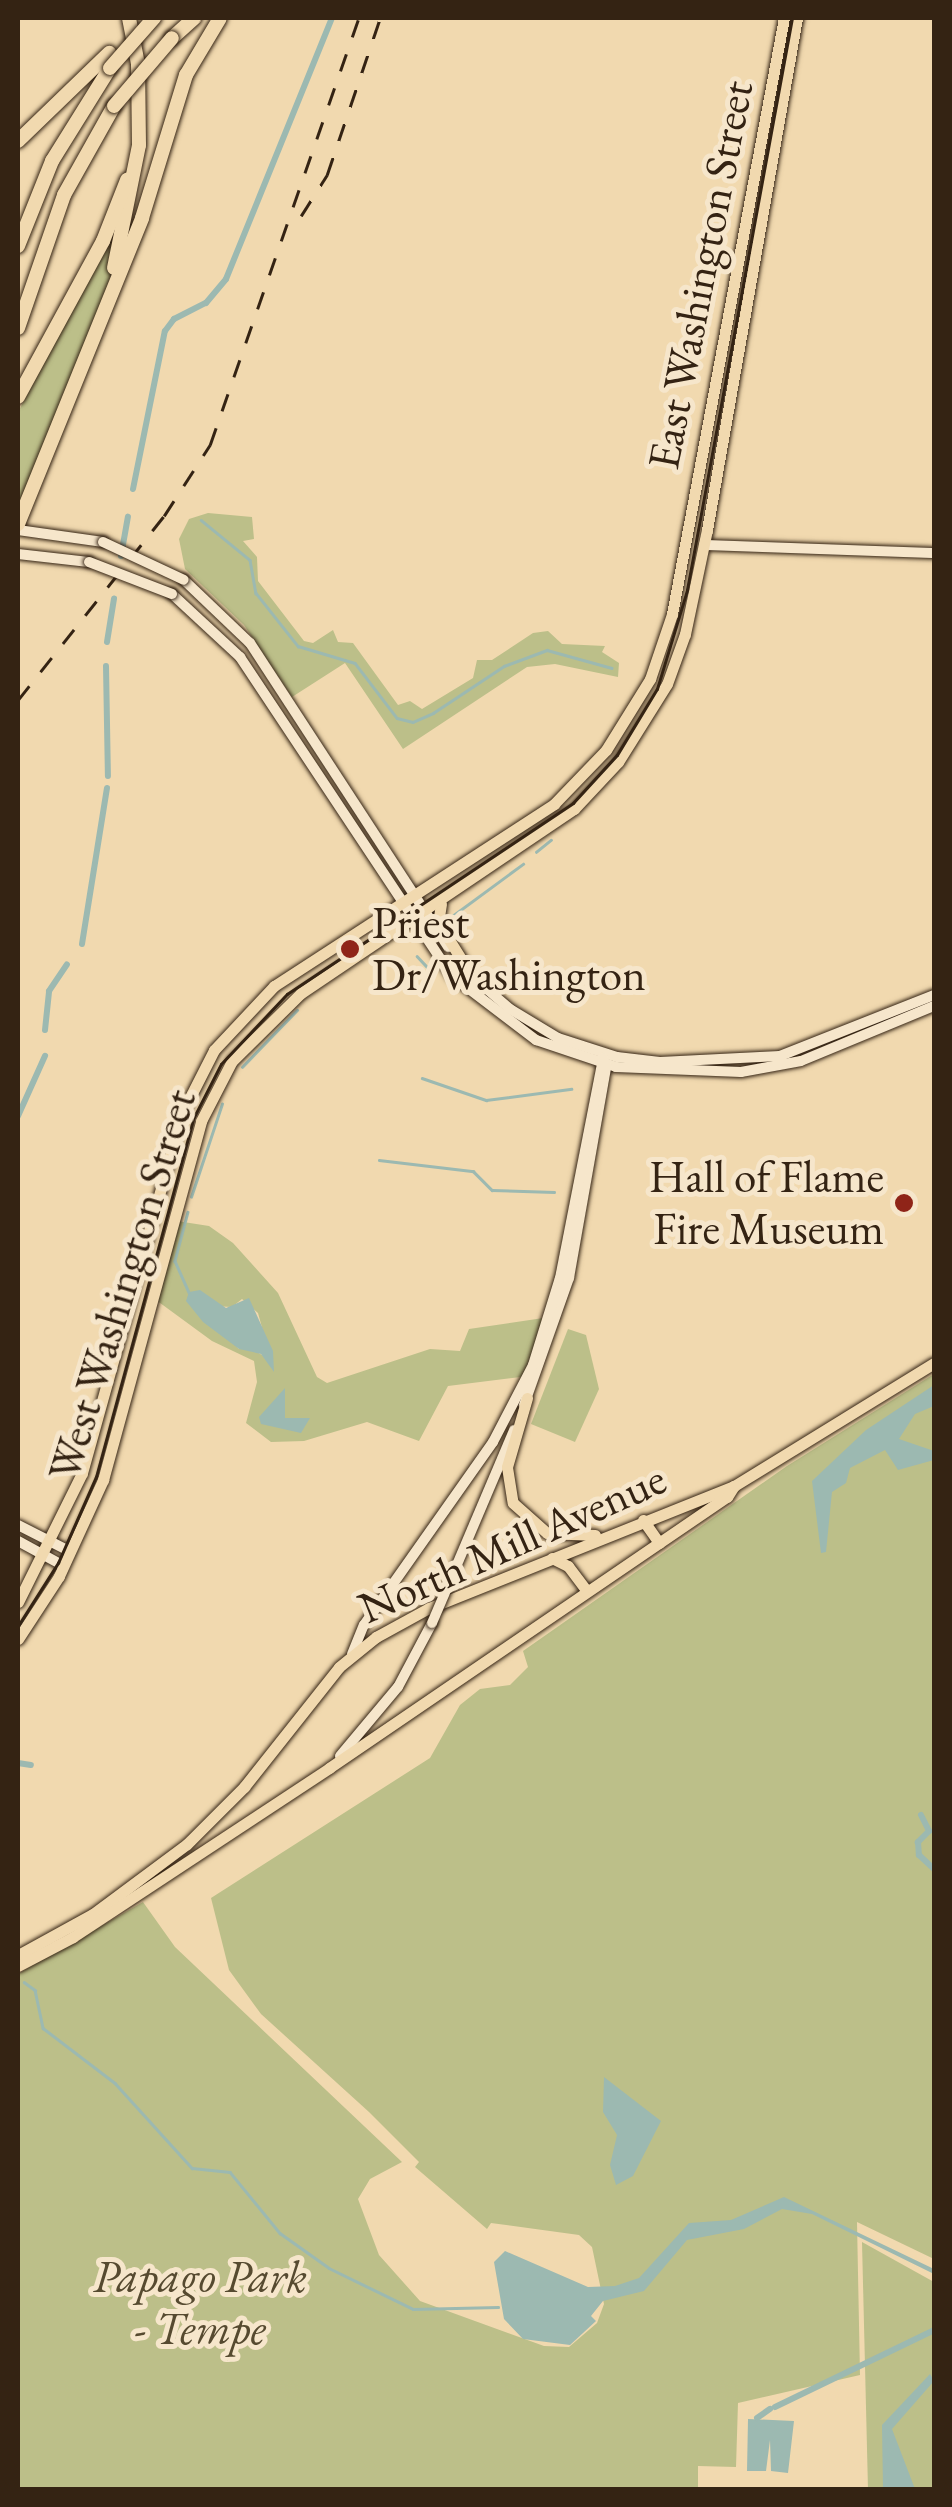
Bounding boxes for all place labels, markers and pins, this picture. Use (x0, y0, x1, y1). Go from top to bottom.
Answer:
place label: Priest Dr/Washington (372, 896, 646, 1002)
marker: Priest Dr/Washington (337, 936, 363, 962)
place label: Hall of Flame Fire Museum (649, 1150, 884, 1256)
marker: Hall of Flame Fire Museum (893, 1192, 915, 1214)

